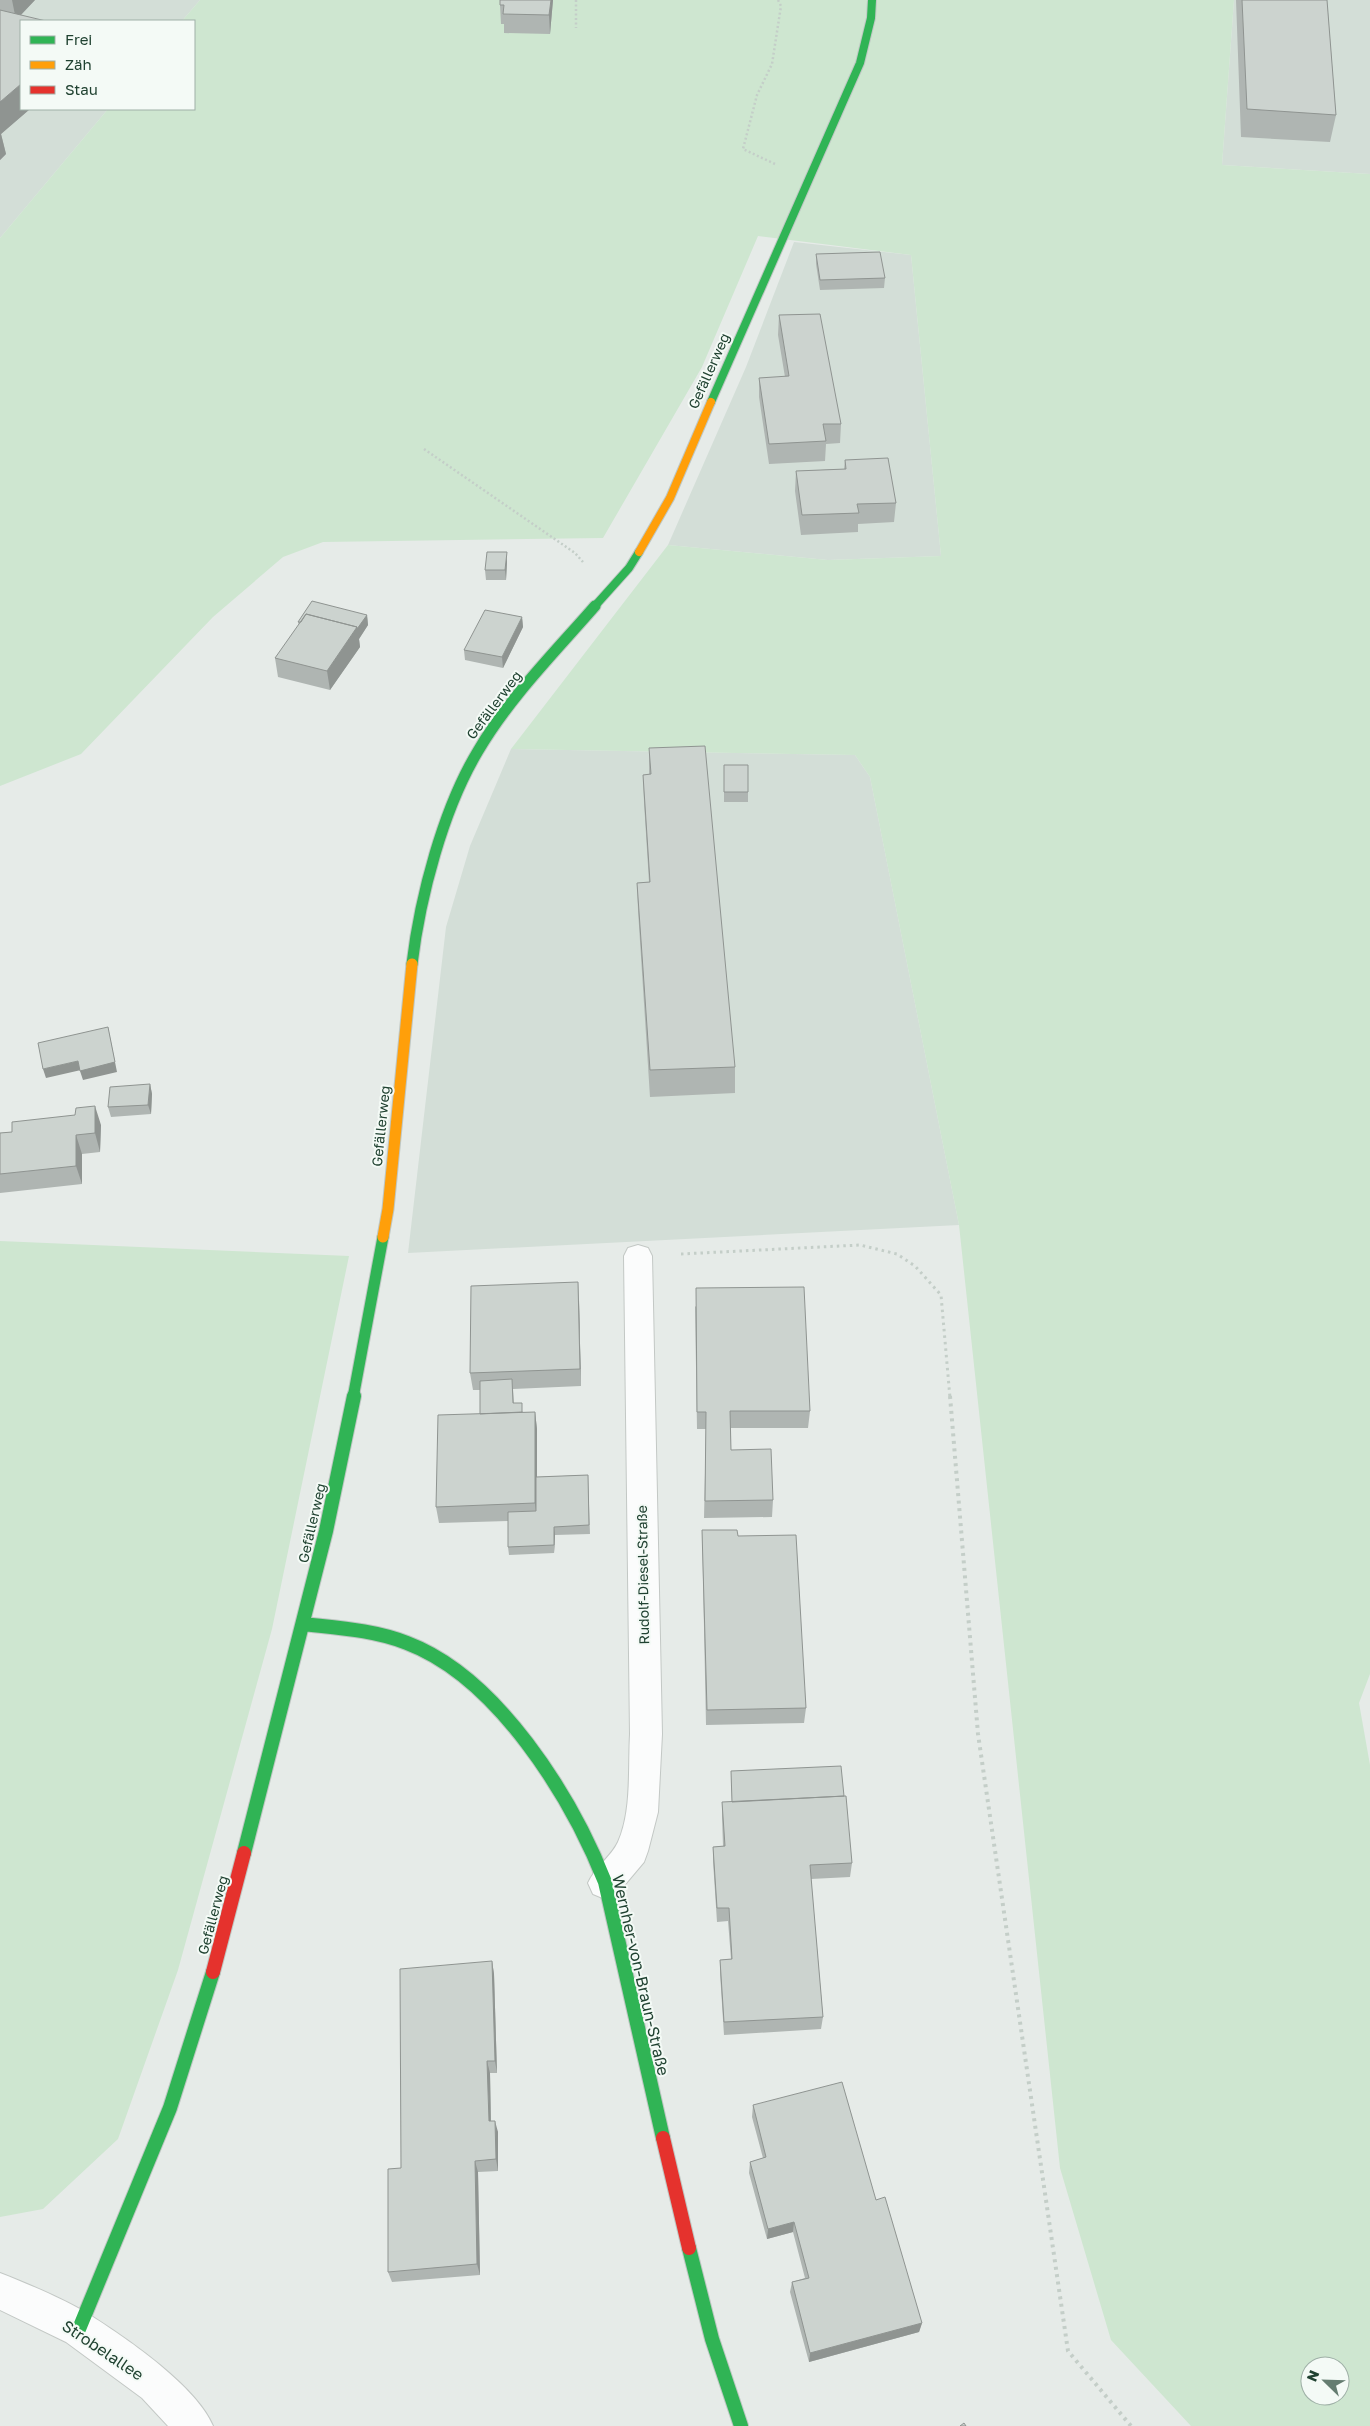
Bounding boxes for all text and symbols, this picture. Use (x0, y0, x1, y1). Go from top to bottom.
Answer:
legend (20, 20, 195, 110)
text: Frei (65, 30, 92, 48)
text: Zäh (65, 55, 92, 73)
text: Stau (65, 80, 98, 98)
street label: Gefällerweg (684, 330, 733, 411)
street label: Gefällerweg (462, 667, 525, 742)
street label: Gefällerweg (368, 1085, 393, 1167)
street label: Gefällerweg (294, 1481, 329, 1564)
street label: Rudolf-Diesel-Straße (633, 1505, 652, 1645)
street label: Wernher-von-Braun-Straße (608, 1872, 674, 2078)
street label: Gefällerweg (194, 1873, 231, 1956)
street label: Strobelallee (58, 2315, 148, 2385)
north arrow (1300, 2356, 1350, 2406)
text: N (1303, 2368, 1322, 2384)

